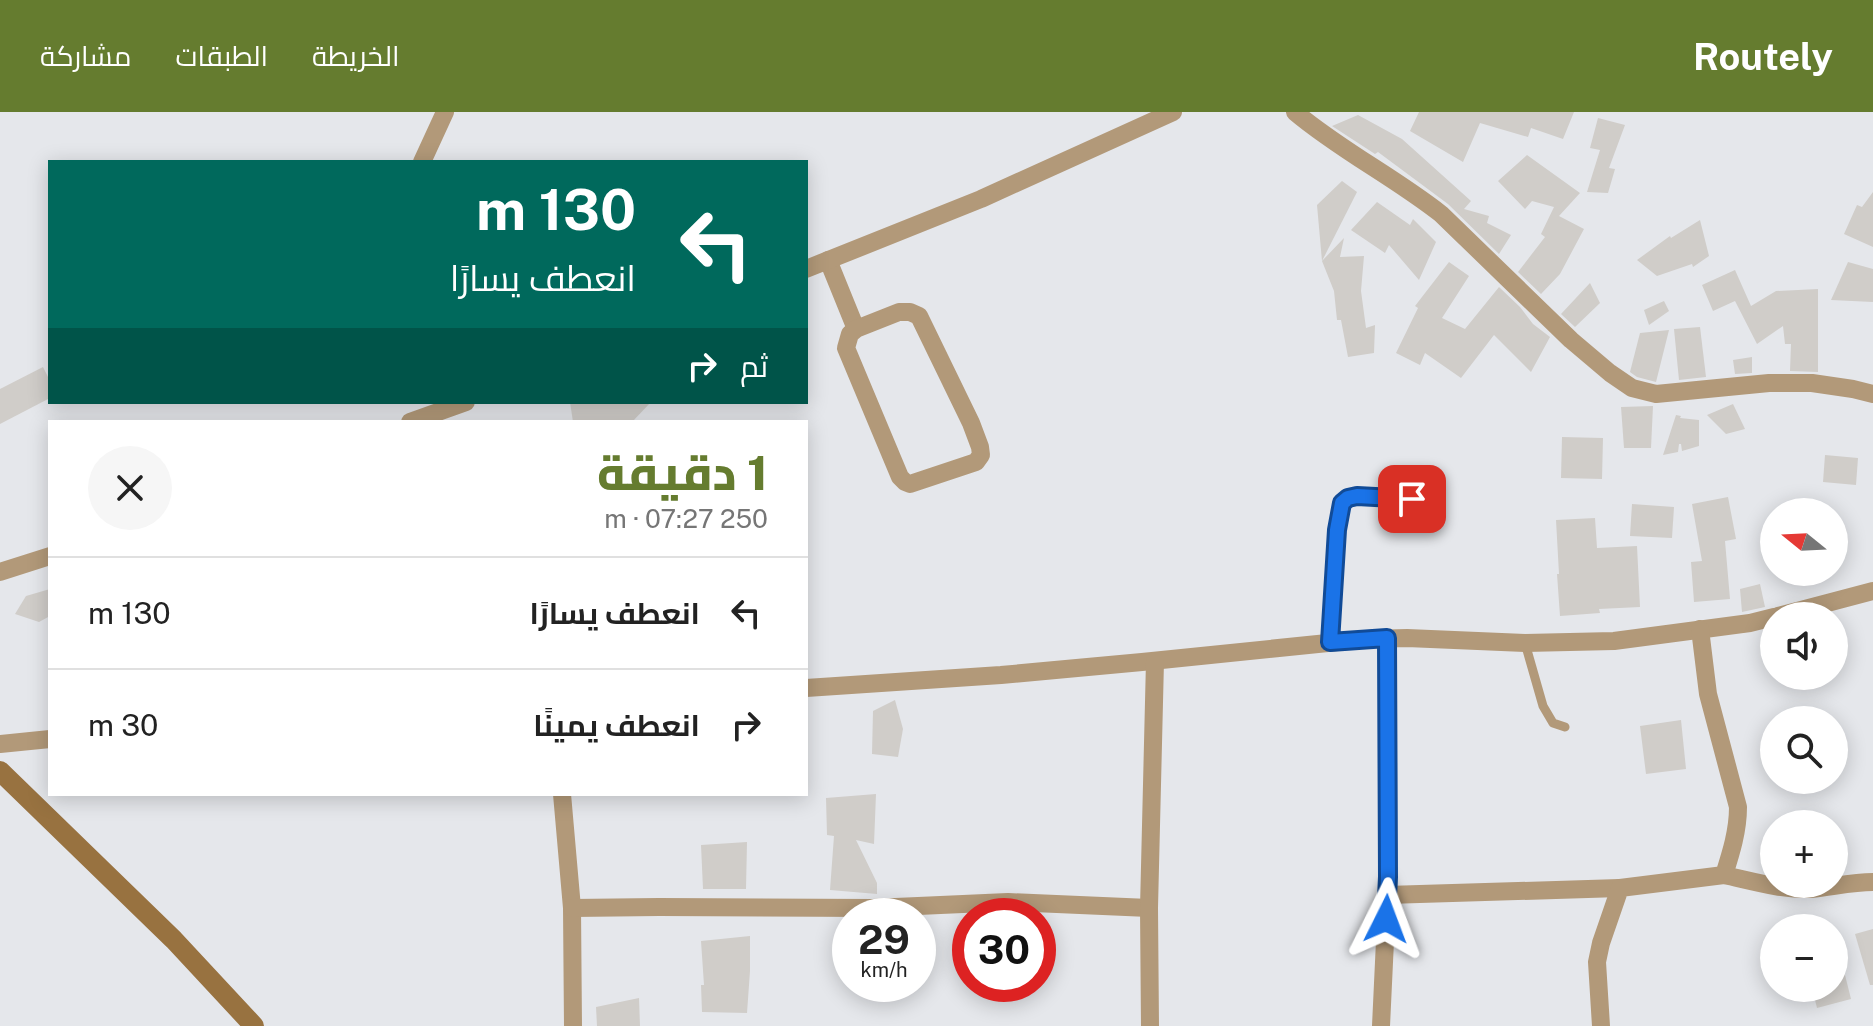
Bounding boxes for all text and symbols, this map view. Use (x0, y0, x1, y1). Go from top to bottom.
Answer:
text: Routely (1693, 34, 1833, 79)
text: مشاركة (40, 39, 131, 72)
text: الطبقات (175, 39, 268, 72)
text: الخريطة (312, 39, 399, 72)
text: 130 m (476, 177, 636, 243)
icon: left (664, 192, 768, 296)
text: انعطف يسارًا (450, 257, 636, 299)
icon: right (680, 344, 724, 388)
text: ثم (740, 348, 768, 384)
text: 1 دقيقة (597, 444, 768, 501)
button: close (88, 446, 172, 530)
pin (1378, 465, 1446, 533)
icon: arrive (1390, 477, 1434, 521)
north arrow (1760, 498, 1848, 586)
map controls (1760, 498, 1848, 1002)
text: 250 m · 07:27 (604, 503, 768, 534)
icon: left (724, 591, 768, 635)
text: 130 m (88, 595, 171, 631)
text: انعطف يسارًا (530, 595, 700, 631)
button: sound (1760, 602, 1848, 690)
icon: right (724, 703, 768, 747)
button: search (1760, 706, 1848, 794)
text: 30 m (88, 707, 158, 743)
text: انعطف يمينًا (533, 707, 700, 743)
button: + (1760, 810, 1848, 898)
position arrow (1344, 877, 1428, 961)
speed limit sign: 30 (952, 898, 1056, 1002)
button: − (1760, 914, 1848, 1002)
text: 29 (858, 916, 910, 963)
text: km/h (860, 958, 908, 982)

